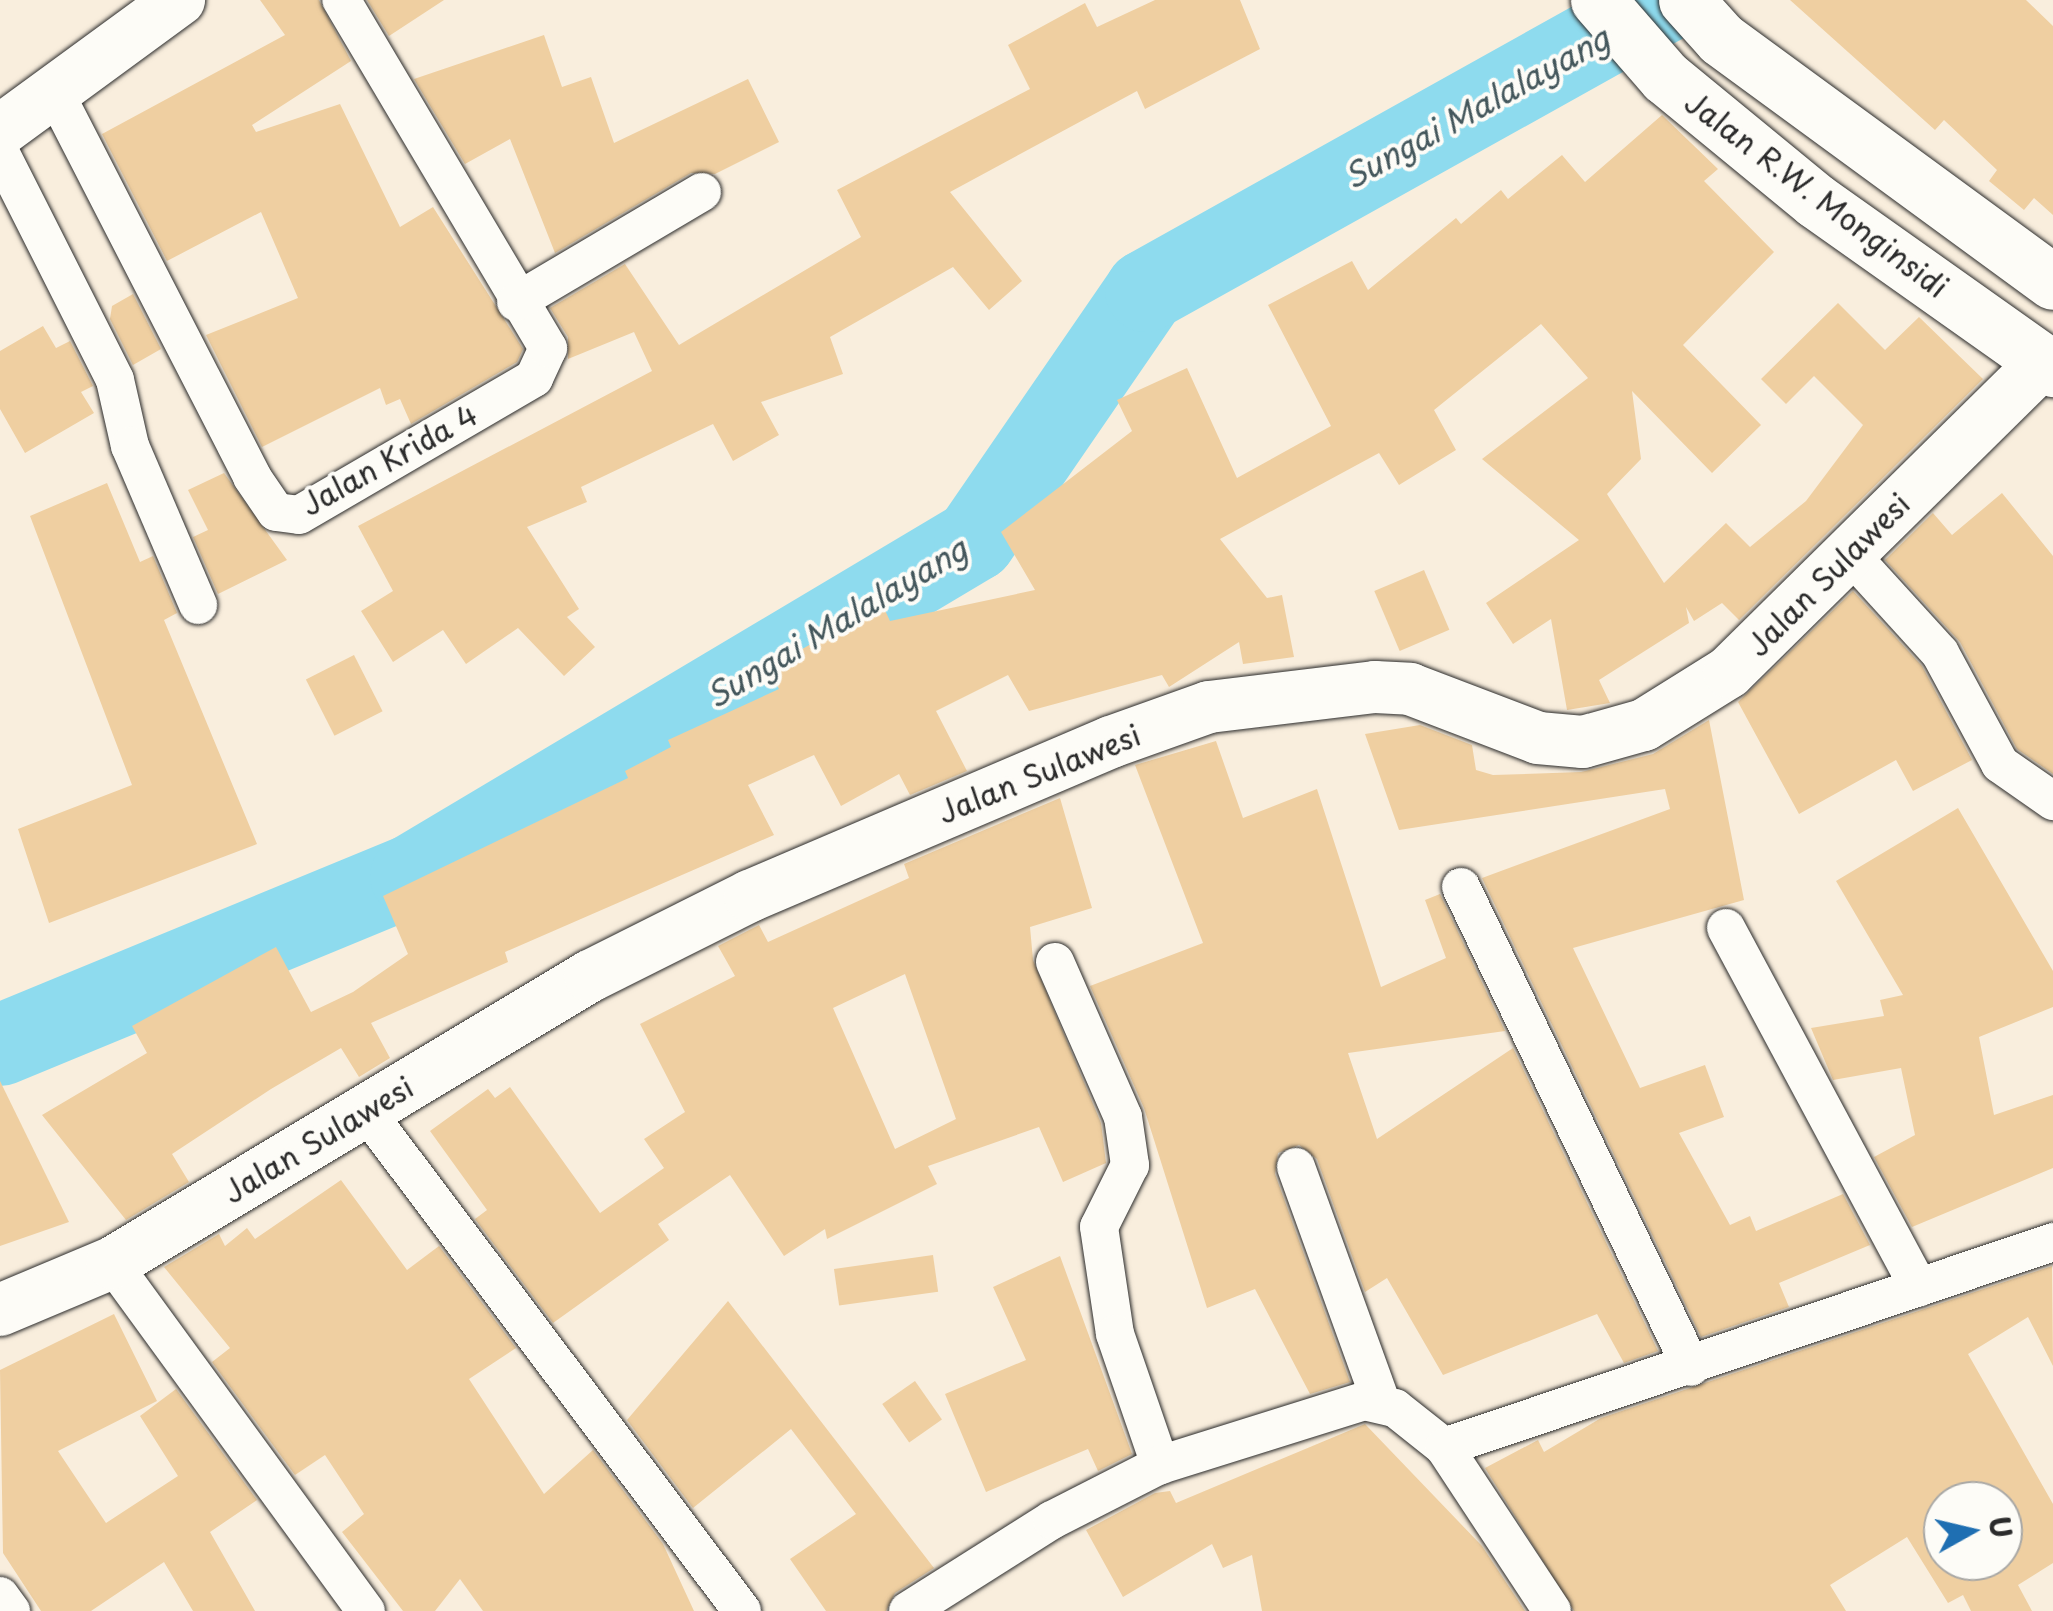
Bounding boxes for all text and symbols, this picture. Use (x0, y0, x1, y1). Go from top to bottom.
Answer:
water label: Sungai Malalayang (1336, 18, 1616, 196)
street label: Jalan R.W. Monginsidi (1678, 83, 1956, 305)
street label: Jalan Krida 4 (293, 395, 485, 523)
street label: Jalan Sulawesi (1739, 485, 1917, 663)
water label: Sungai Malalayang (698, 529, 974, 715)
street label: Jalan Sulawesi (932, 716, 1146, 830)
street label: Jalan Sulawesi (216, 1068, 420, 1210)
north arrow (1923, 1481, 2023, 1581)
text: U (1978, 1513, 2024, 1541)

